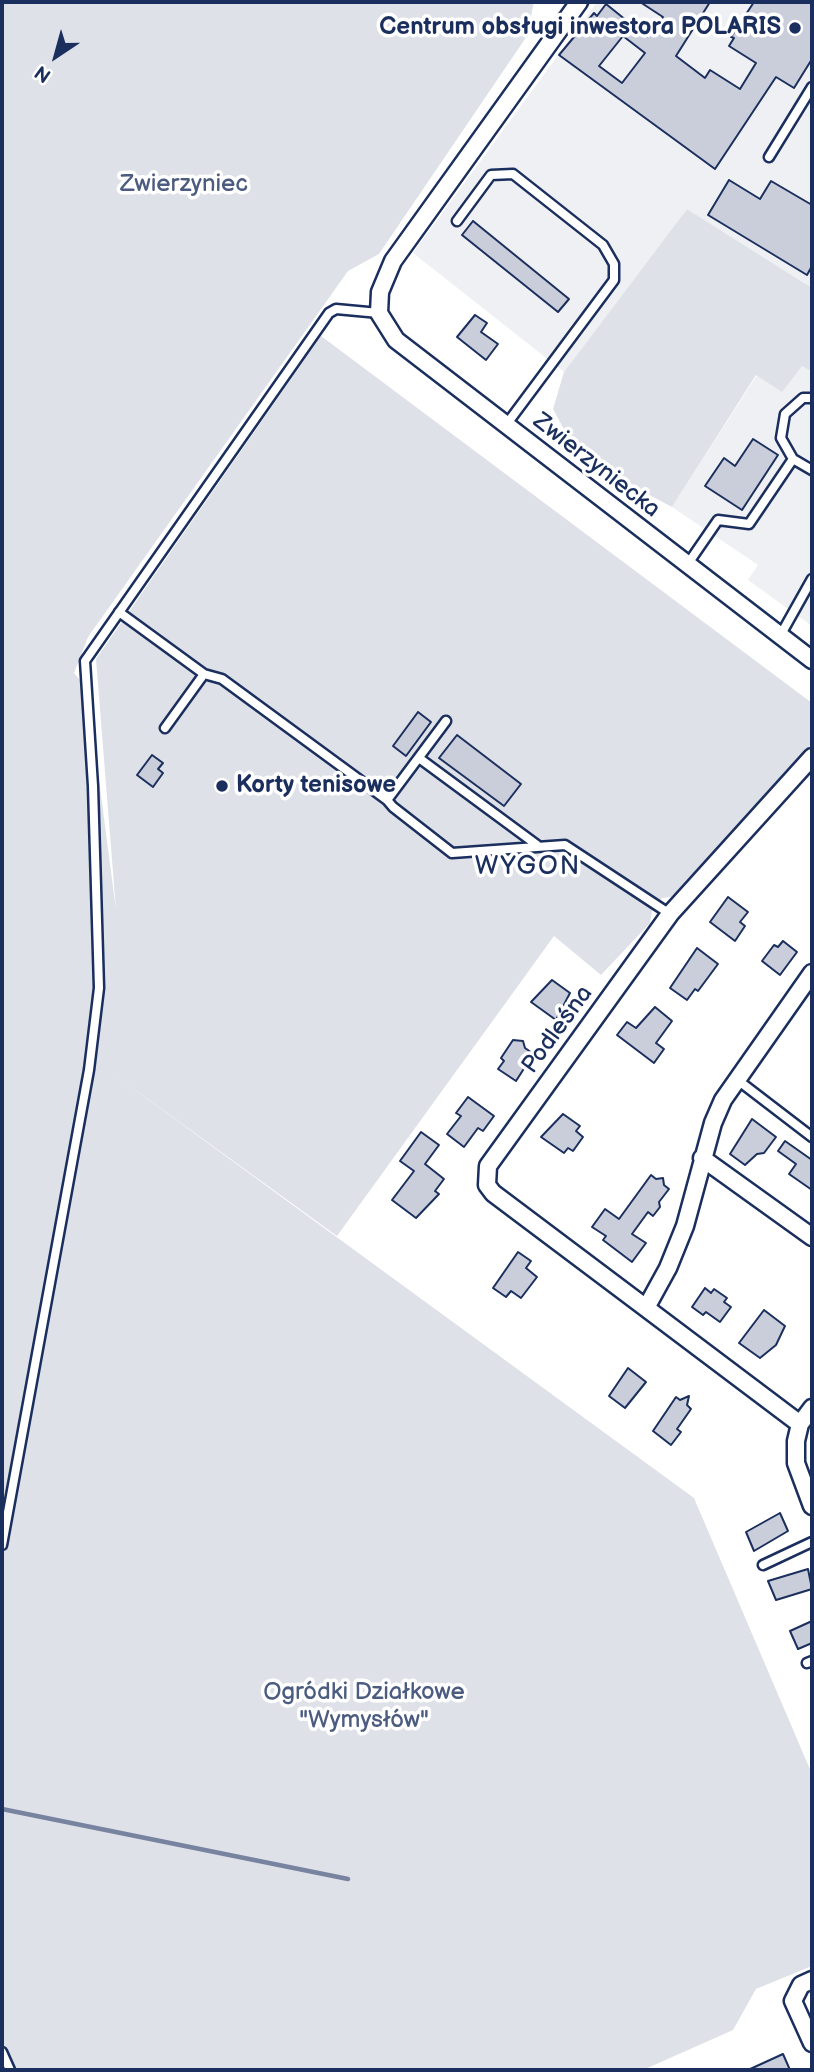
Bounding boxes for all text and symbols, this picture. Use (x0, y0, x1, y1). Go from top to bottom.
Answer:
place label: Centrum obsługi inwestora POLARIS (379, 14, 781, 42)
marker: Centrum obsługi inwestora POLARIS (787, 20, 803, 36)
north arrow (21, 21, 91, 91)
text: N (31, 60, 56, 87)
park label: Zwierzyniec (120, 171, 248, 199)
street label: Zwierzyniecka (527, 408, 665, 524)
place label: Korty tenisowe (236, 772, 396, 800)
marker: Korty tenisowe (214, 778, 230, 794)
district label: WYGON (475, 851, 581, 883)
street label: Podleśna (517, 980, 599, 1080)
park label: Ogródki Działkowe "Wymysłów" (263, 1679, 465, 1735)

